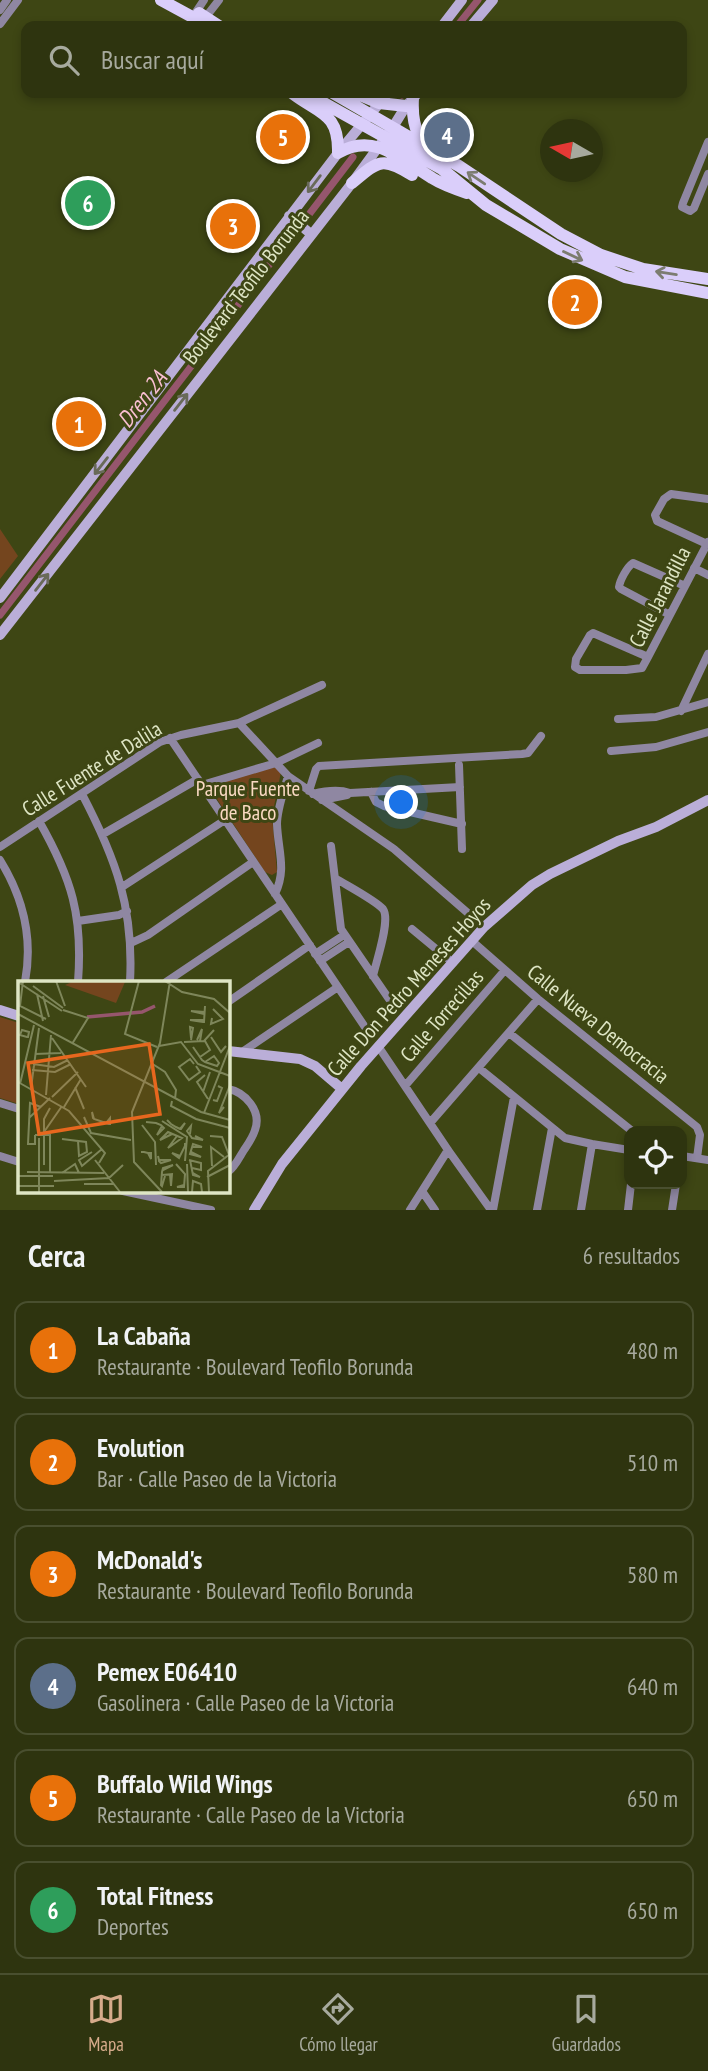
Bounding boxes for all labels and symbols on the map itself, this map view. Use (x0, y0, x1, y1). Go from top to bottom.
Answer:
pin: 4 (424, 109, 470, 161)
pin: 5 (260, 111, 306, 163)
north arrow (540, 119, 603, 182)
one-way arrow (467, 170, 487, 184)
one-way arrow (306, 175, 321, 193)
pin: 6 (65, 177, 111, 229)
pin: 3 (210, 200, 256, 252)
street label: Boulevard Teofilo Borunda (177, 204, 315, 370)
one-way arrow (562, 249, 583, 263)
one-way arrow (655, 266, 678, 279)
pin: 2 (552, 276, 598, 328)
water label: Dren 2A (110, 364, 173, 433)
one-way arrow (174, 393, 189, 412)
pin: 1 (56, 398, 102, 450)
one-way arrow (93, 457, 108, 475)
street label: Calle Jarandilla (623, 542, 696, 652)
one-way arrow (34, 573, 49, 591)
street label: Calle Fuente de Dalila (17, 715, 167, 822)
park label: Parque Fuente de Baco (196, 775, 300, 826)
your location (384, 785, 418, 819)
street label: Calle Don Pedro Meneses Hoyos (321, 892, 496, 1082)
street label: Calle Nueva Democracia (522, 958, 675, 1089)
street label: Calle Torrecillas (394, 964, 489, 1067)
inset map (18, 981, 229, 1192)

